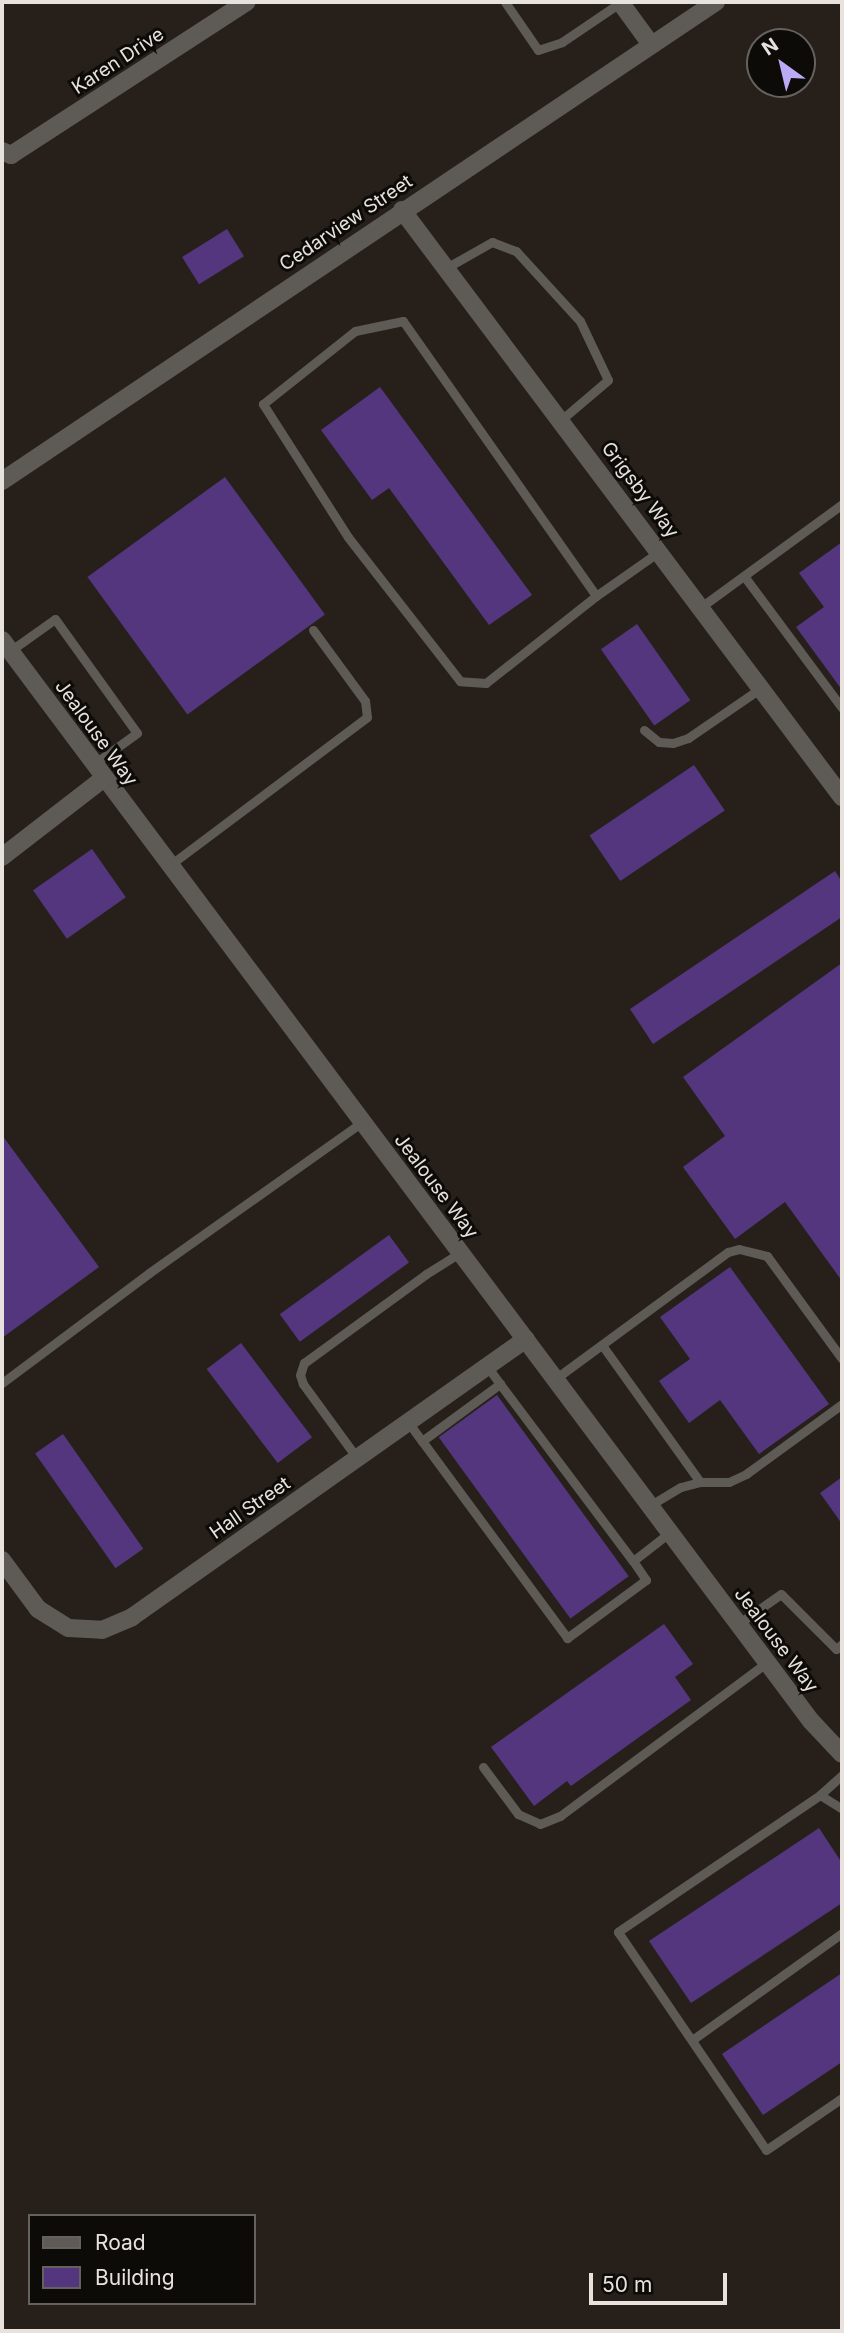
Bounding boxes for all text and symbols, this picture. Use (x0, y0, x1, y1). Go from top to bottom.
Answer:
street label: Karen Drive (68, 23, 168, 99)
north arrow (746, 28, 816, 98)
text: N (758, 33, 783, 60)
street label: Cedarview Street (275, 170, 417, 276)
street label: Grigsby Way (597, 438, 683, 542)
street label: Jealouse Way (50, 676, 142, 790)
street label: Jealouse Way (389, 1129, 483, 1243)
street label: Hall Street (205, 1472, 295, 1544)
street label: Jealouse Way (729, 1583, 823, 1697)
legend (28, 2214, 256, 2305)
text: Road (95, 2230, 146, 2255)
scale bar (592, 2260, 730, 2304)
text: Building (95, 2265, 175, 2290)
text: 50 m (602, 2272, 652, 2297)

